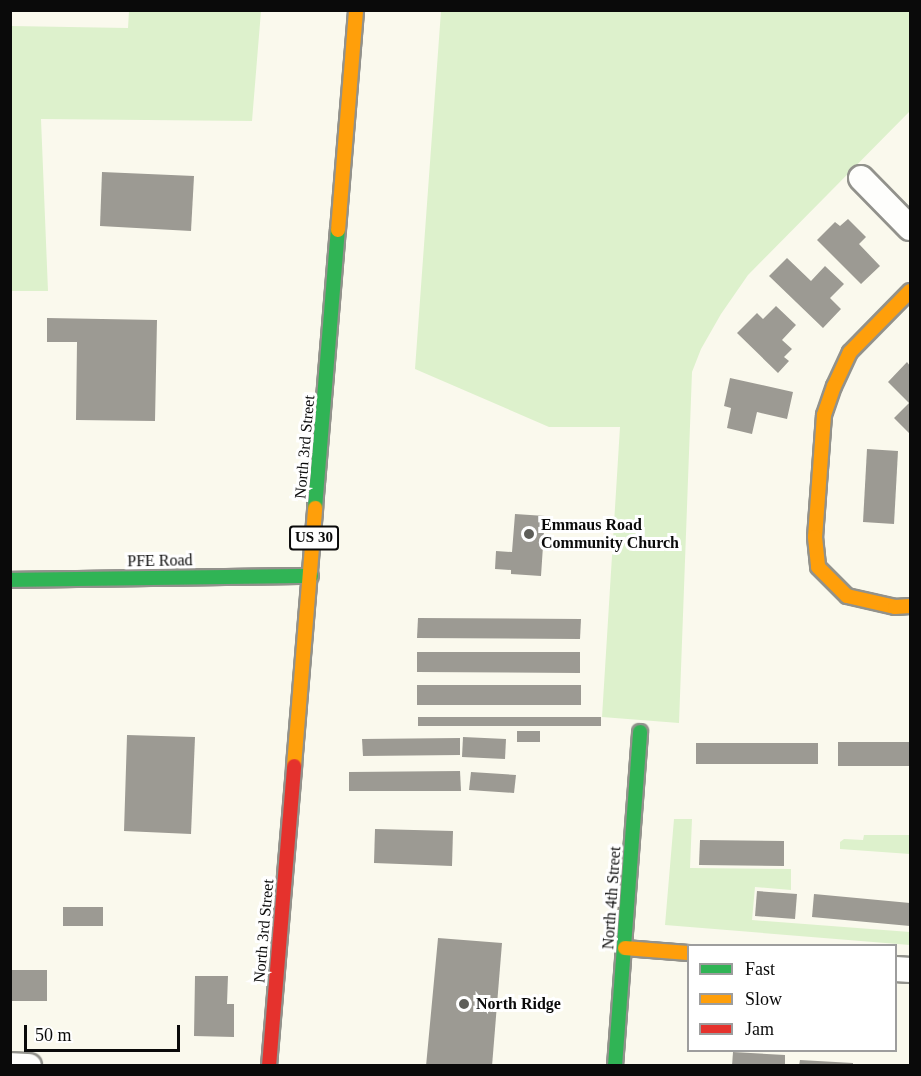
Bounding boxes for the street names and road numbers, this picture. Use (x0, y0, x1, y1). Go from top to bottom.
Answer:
street label: North 3rd Street (291, 394, 319, 500)
road number: US 30 (288, 526, 340, 550)
street label: PFE Road (127, 551, 193, 571)
street label: North 4th Street (599, 846, 625, 950)
street label: North 3rd Street (250, 878, 278, 984)

